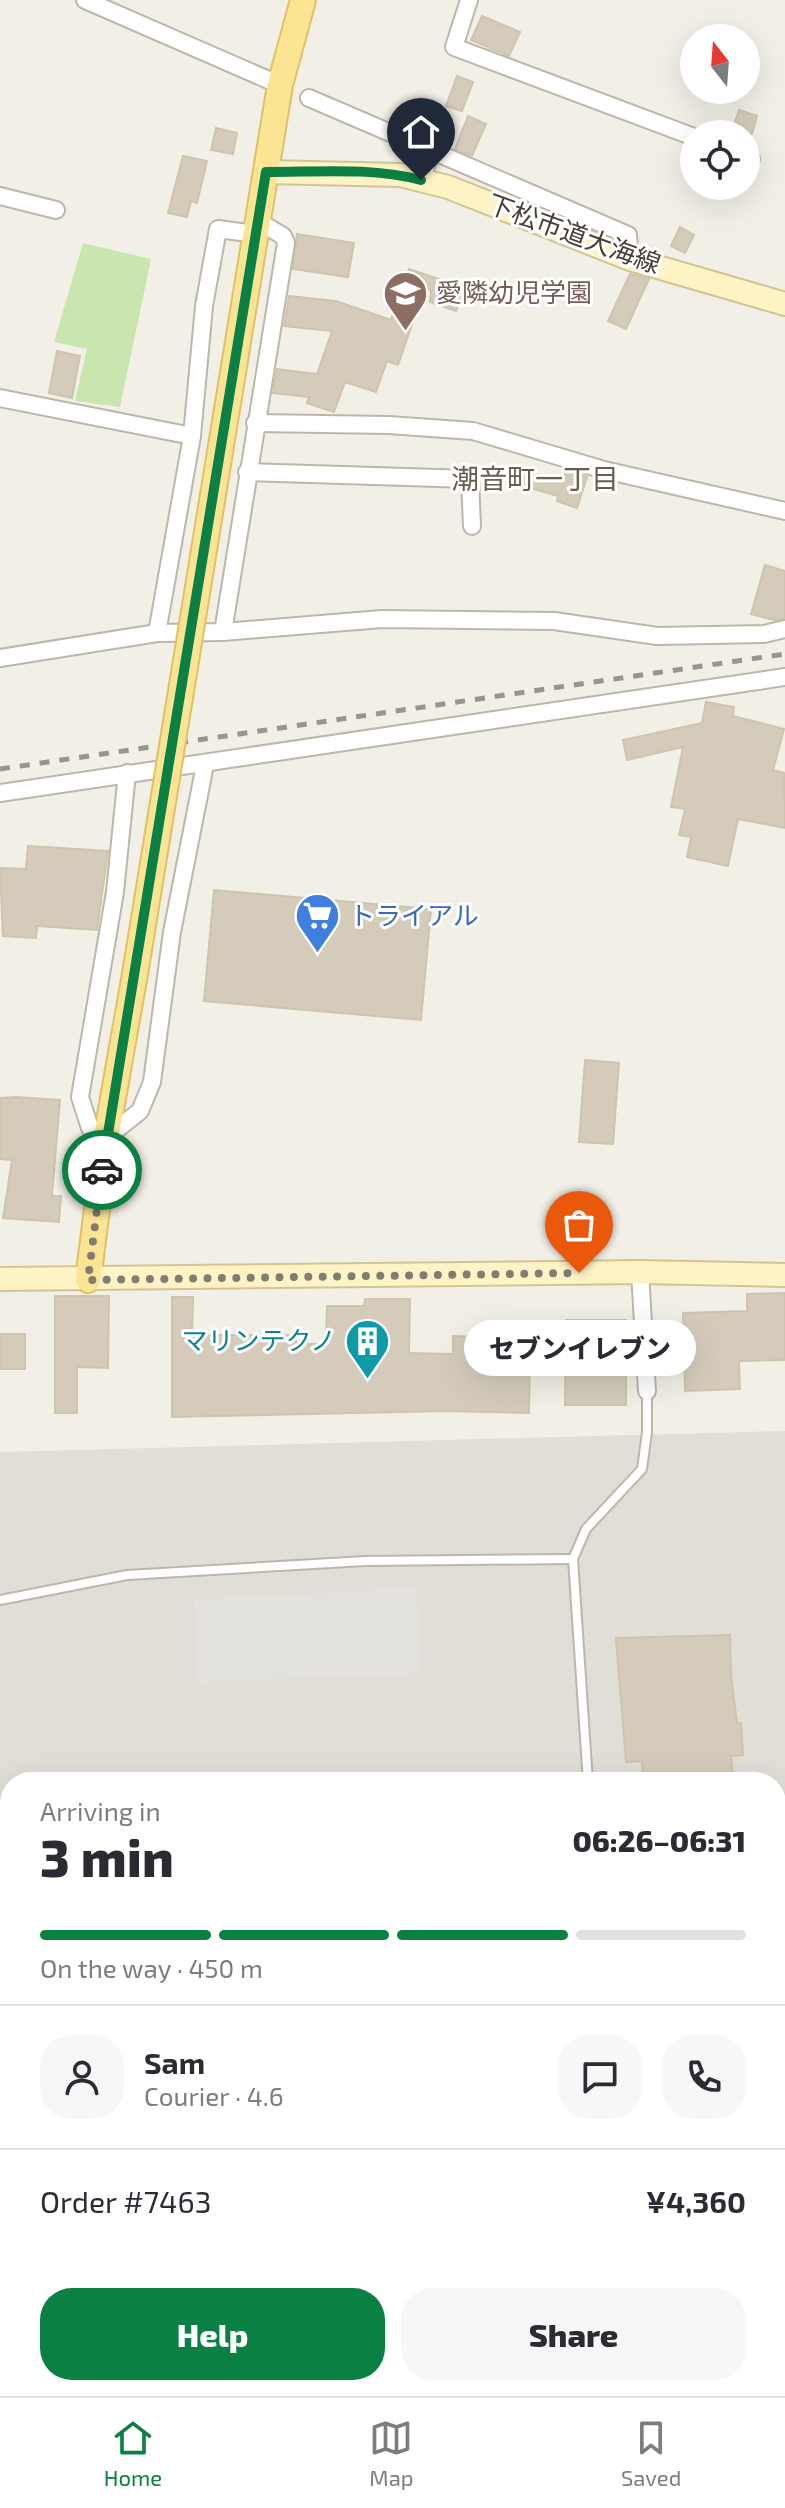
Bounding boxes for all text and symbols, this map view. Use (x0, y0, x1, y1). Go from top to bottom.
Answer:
north arrow (680, 24, 760, 104)
map controls (680, 24, 760, 200)
pin (387, 98, 455, 180)
icon: home (399, 110, 443, 154)
button: locate (680, 120, 760, 200)
street label: 下松市道大海線 (484, 187, 665, 278)
school or university icon: 愛隣幼児学園 (381, 269, 429, 332)
place label: 愛隣幼児学園 (436, 276, 592, 307)
district label: 潮音町一丁目 (451, 461, 619, 495)
supermarket icon: トライアル (294, 892, 342, 955)
place label: トライアル (349, 899, 479, 930)
courier (62, 1130, 142, 1210)
icon: car (80, 1148, 124, 1192)
pin (545, 1191, 613, 1273)
icon: bag (557, 1203, 601, 1247)
building icon: マリンテクノ (343, 1317, 391, 1380)
callout: セブンイレブン (463, 1321, 695, 1377)
place label: マリンテクノ (182, 1324, 336, 1355)
text: セブンイレブン (489, 1332, 671, 1363)
text: Arriving in (40, 1795, 161, 1826)
text: 06:26–06:31 (572, 1822, 746, 1858)
text: 3 min (40, 1825, 174, 1887)
text: On the way · 450 m (40, 1952, 263, 1983)
button: person (40, 2035, 124, 2119)
button: chat (558, 2035, 642, 2119)
button: phone (662, 2035, 746, 2119)
text: Sam (144, 2044, 205, 2080)
text: Courier · 4.6 (144, 2080, 284, 2111)
text: Order #7463 (40, 2183, 211, 2219)
text: ¥4,360 (646, 2183, 746, 2219)
button: Help (40, 2288, 385, 2380)
button: Share (401, 2288, 746, 2380)
tab: Home (104, 2416, 162, 2490)
tab: Map (369, 2416, 414, 2490)
tab: Saved (621, 2416, 681, 2490)

